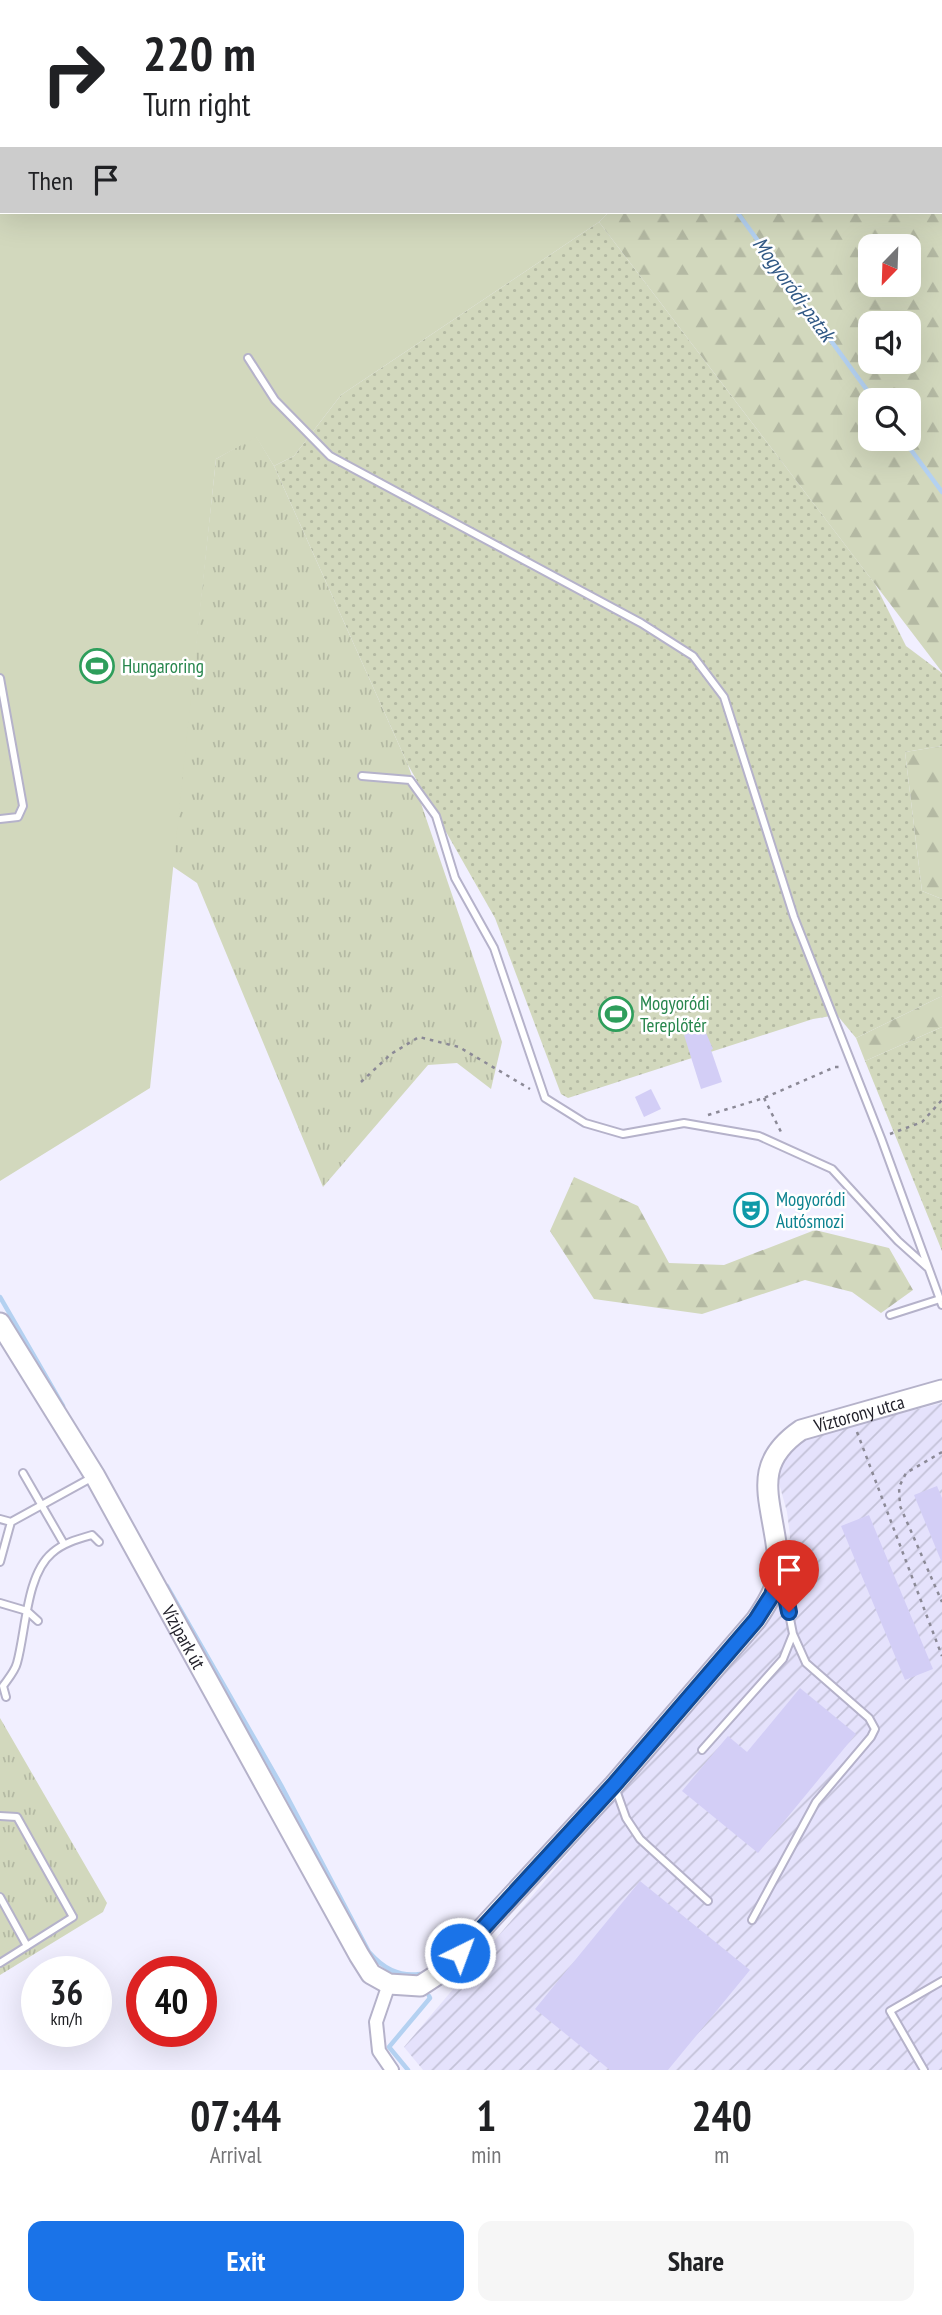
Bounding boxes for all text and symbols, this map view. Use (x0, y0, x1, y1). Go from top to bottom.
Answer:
text: 220 m (143, 21, 256, 85)
icon: right (28, 28, 119, 119)
text: Turn right (143, 83, 251, 125)
icon: arrive (87, 161, 125, 199)
text: Then (28, 164, 73, 197)
water label: Mogyoródi-patak (747, 231, 843, 349)
north arrow (858, 234, 920, 298)
map controls (858, 234, 921, 451)
button: sound (858, 311, 921, 374)
button: search (858, 388, 921, 451)
sports icon: Hungaroring (78, 647, 116, 685)
place label: Hungaroring (122, 654, 204, 678)
place label: Mogyoródi Tereplőtér (640, 991, 710, 1037)
sports icon: Mogyoródi Tereplőtér (597, 995, 635, 1033)
place label: Mogyoródi Autósmozi (776, 1187, 846, 1233)
theatre icon: Mogyoródi Autósmozi (732, 1191, 770, 1229)
street label: Víztorony utca (810, 1389, 907, 1438)
pin (759, 1540, 819, 1612)
icon: arrive (770, 1551, 808, 1589)
street label: Vízipark út (156, 1600, 211, 1674)
position arrow (423, 1916, 497, 1990)
speed limit sign: 40 (126, 1956, 217, 2047)
text: 36 (50, 1969, 83, 2015)
text: km/h (51, 2007, 82, 2030)
text: 07:44 (190, 2088, 281, 2143)
text: 1 (476, 2088, 496, 2143)
text: 240 (692, 2088, 752, 2143)
text: Arrival (210, 2140, 262, 2169)
text: min (471, 2140, 501, 2169)
text: m (714, 2140, 729, 2169)
button: Exit (28, 2221, 464, 2301)
button: Share (478, 2221, 914, 2301)

